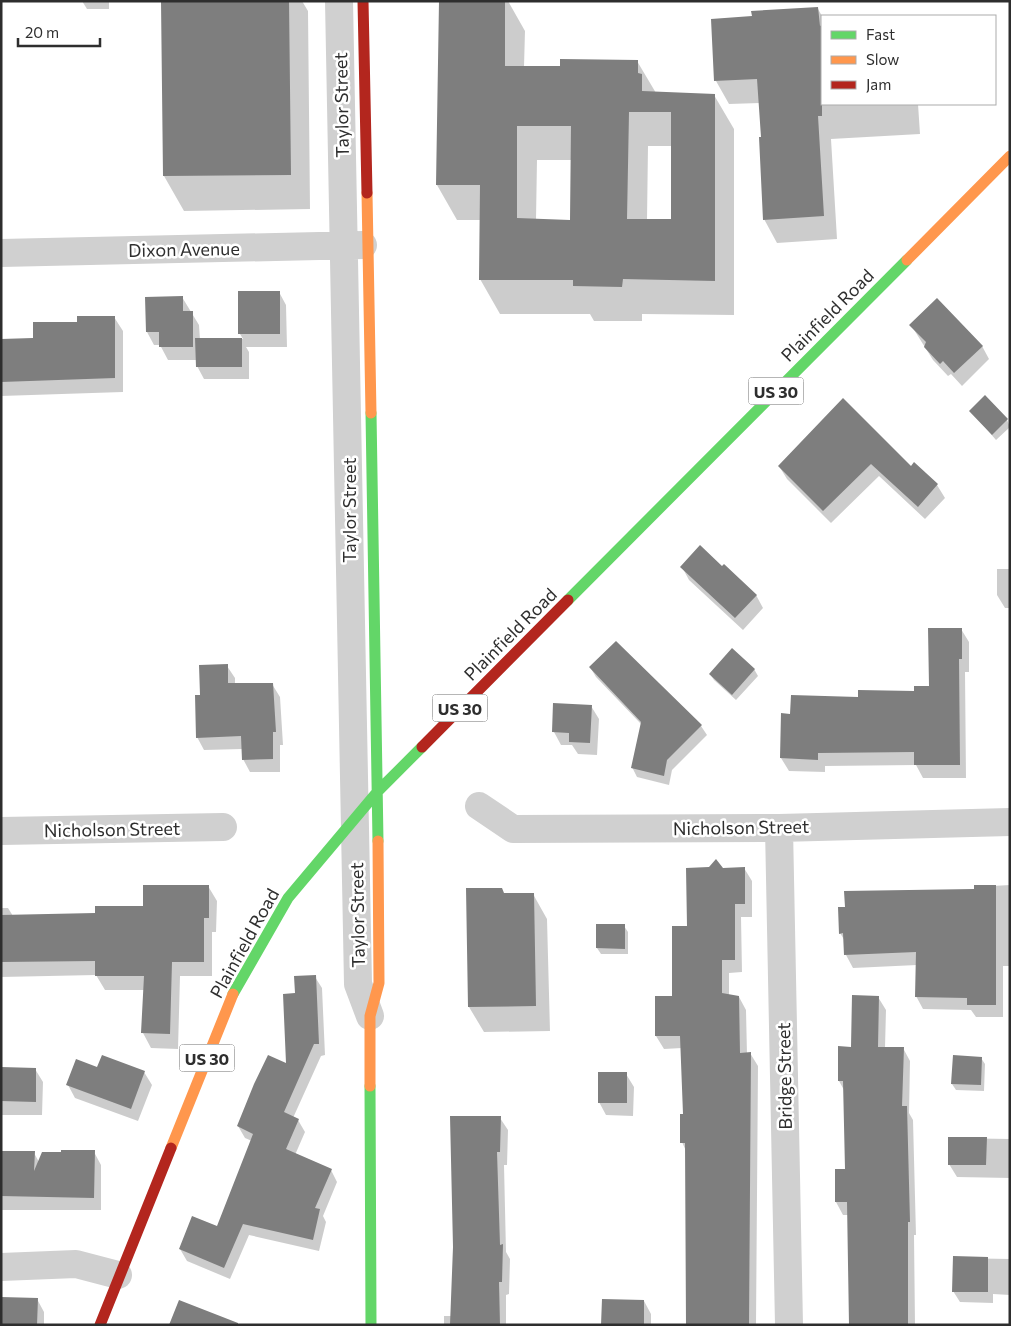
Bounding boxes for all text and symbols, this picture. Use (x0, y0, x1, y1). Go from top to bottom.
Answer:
scale bar (18, 15, 100, 47)
legend (821, 15, 996, 105)
text: 20 m (25, 23, 59, 41)
text: Fast (866, 25, 895, 43)
text: Slow (866, 50, 899, 68)
street label: Taylor Street (329, 52, 353, 158)
text: Jam (866, 75, 891, 93)
street label: Dixon Avenue (128, 237, 240, 261)
street label: Plainfield Road (776, 264, 878, 366)
road number: US 30 (748, 378, 804, 404)
street label: Taylor Street (338, 457, 360, 563)
street label: Plainfield Road (459, 583, 561, 685)
road number: US 30 (432, 694, 488, 721)
street label: Nicholson Street (673, 815, 809, 839)
street label: Nicholson Street (44, 817, 180, 841)
street label: Taylor Street (345, 862, 369, 968)
street label: Plainfield Road (205, 884, 283, 1002)
street label: Bridge Street (772, 1022, 796, 1130)
road number: US 30 (180, 1044, 234, 1072)

